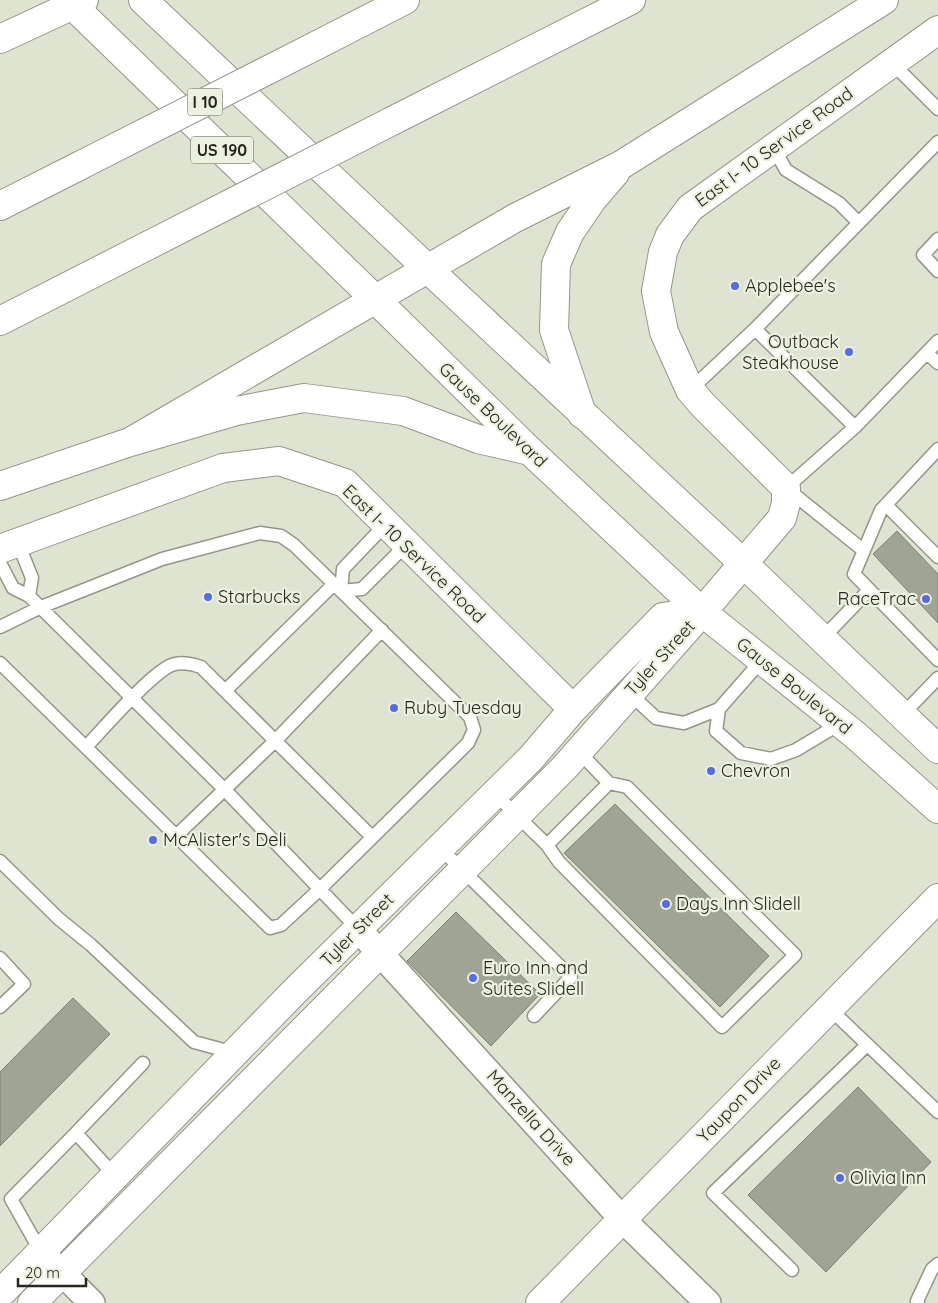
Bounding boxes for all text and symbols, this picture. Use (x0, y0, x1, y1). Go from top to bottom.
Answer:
street label: East I- 10 Service Road (690, 81, 857, 212)
road number: I 10 (188, 88, 222, 115)
road number: US 190 (191, 136, 253, 164)
place label: Applebee's (745, 274, 836, 297)
marker: Applebee's (729, 280, 741, 292)
place label: Outback Steakhouse (742, 330, 839, 374)
marker: Outback Steakhouse (843, 346, 855, 358)
street label: Gause Boulevard (434, 357, 552, 472)
street label: East I- 10 Service Road (338, 479, 491, 628)
place label: Starbucks (218, 585, 301, 608)
place label: RaceTrac (838, 587, 916, 610)
marker: Starbucks (202, 591, 214, 603)
marker: RaceTrac (920, 593, 932, 605)
street label: Tyler Street (619, 615, 700, 701)
street label: Gause Boulevard (732, 632, 857, 739)
place label: Ruby Tuesday (404, 696, 522, 719)
marker: Ruby Tuesday (388, 702, 400, 714)
place label: Chevron (721, 759, 790, 782)
marker: Chevron (705, 765, 717, 777)
place label: McAlister's Deli (163, 828, 286, 851)
marker: McAlister's Deli (147, 834, 159, 846)
street label: Tyler Street (315, 888, 398, 971)
place label: Days Inn Slidell (676, 892, 801, 915)
marker: Days Inn Slidell (660, 898, 672, 910)
place label: Euro Inn and Suites Slidell (483, 956, 588, 1000)
marker: Euro Inn and Suites Slidell (467, 972, 479, 984)
street label: Yaupon Drive (692, 1052, 785, 1148)
street label: Manzella Drive (482, 1065, 581, 1171)
place label: Olivia Inn (850, 1166, 926, 1189)
marker: Olivia Inn (834, 1172, 846, 1184)
scale bar (18, 1256, 85, 1288)
text: 20 m (25, 1263, 60, 1282)

